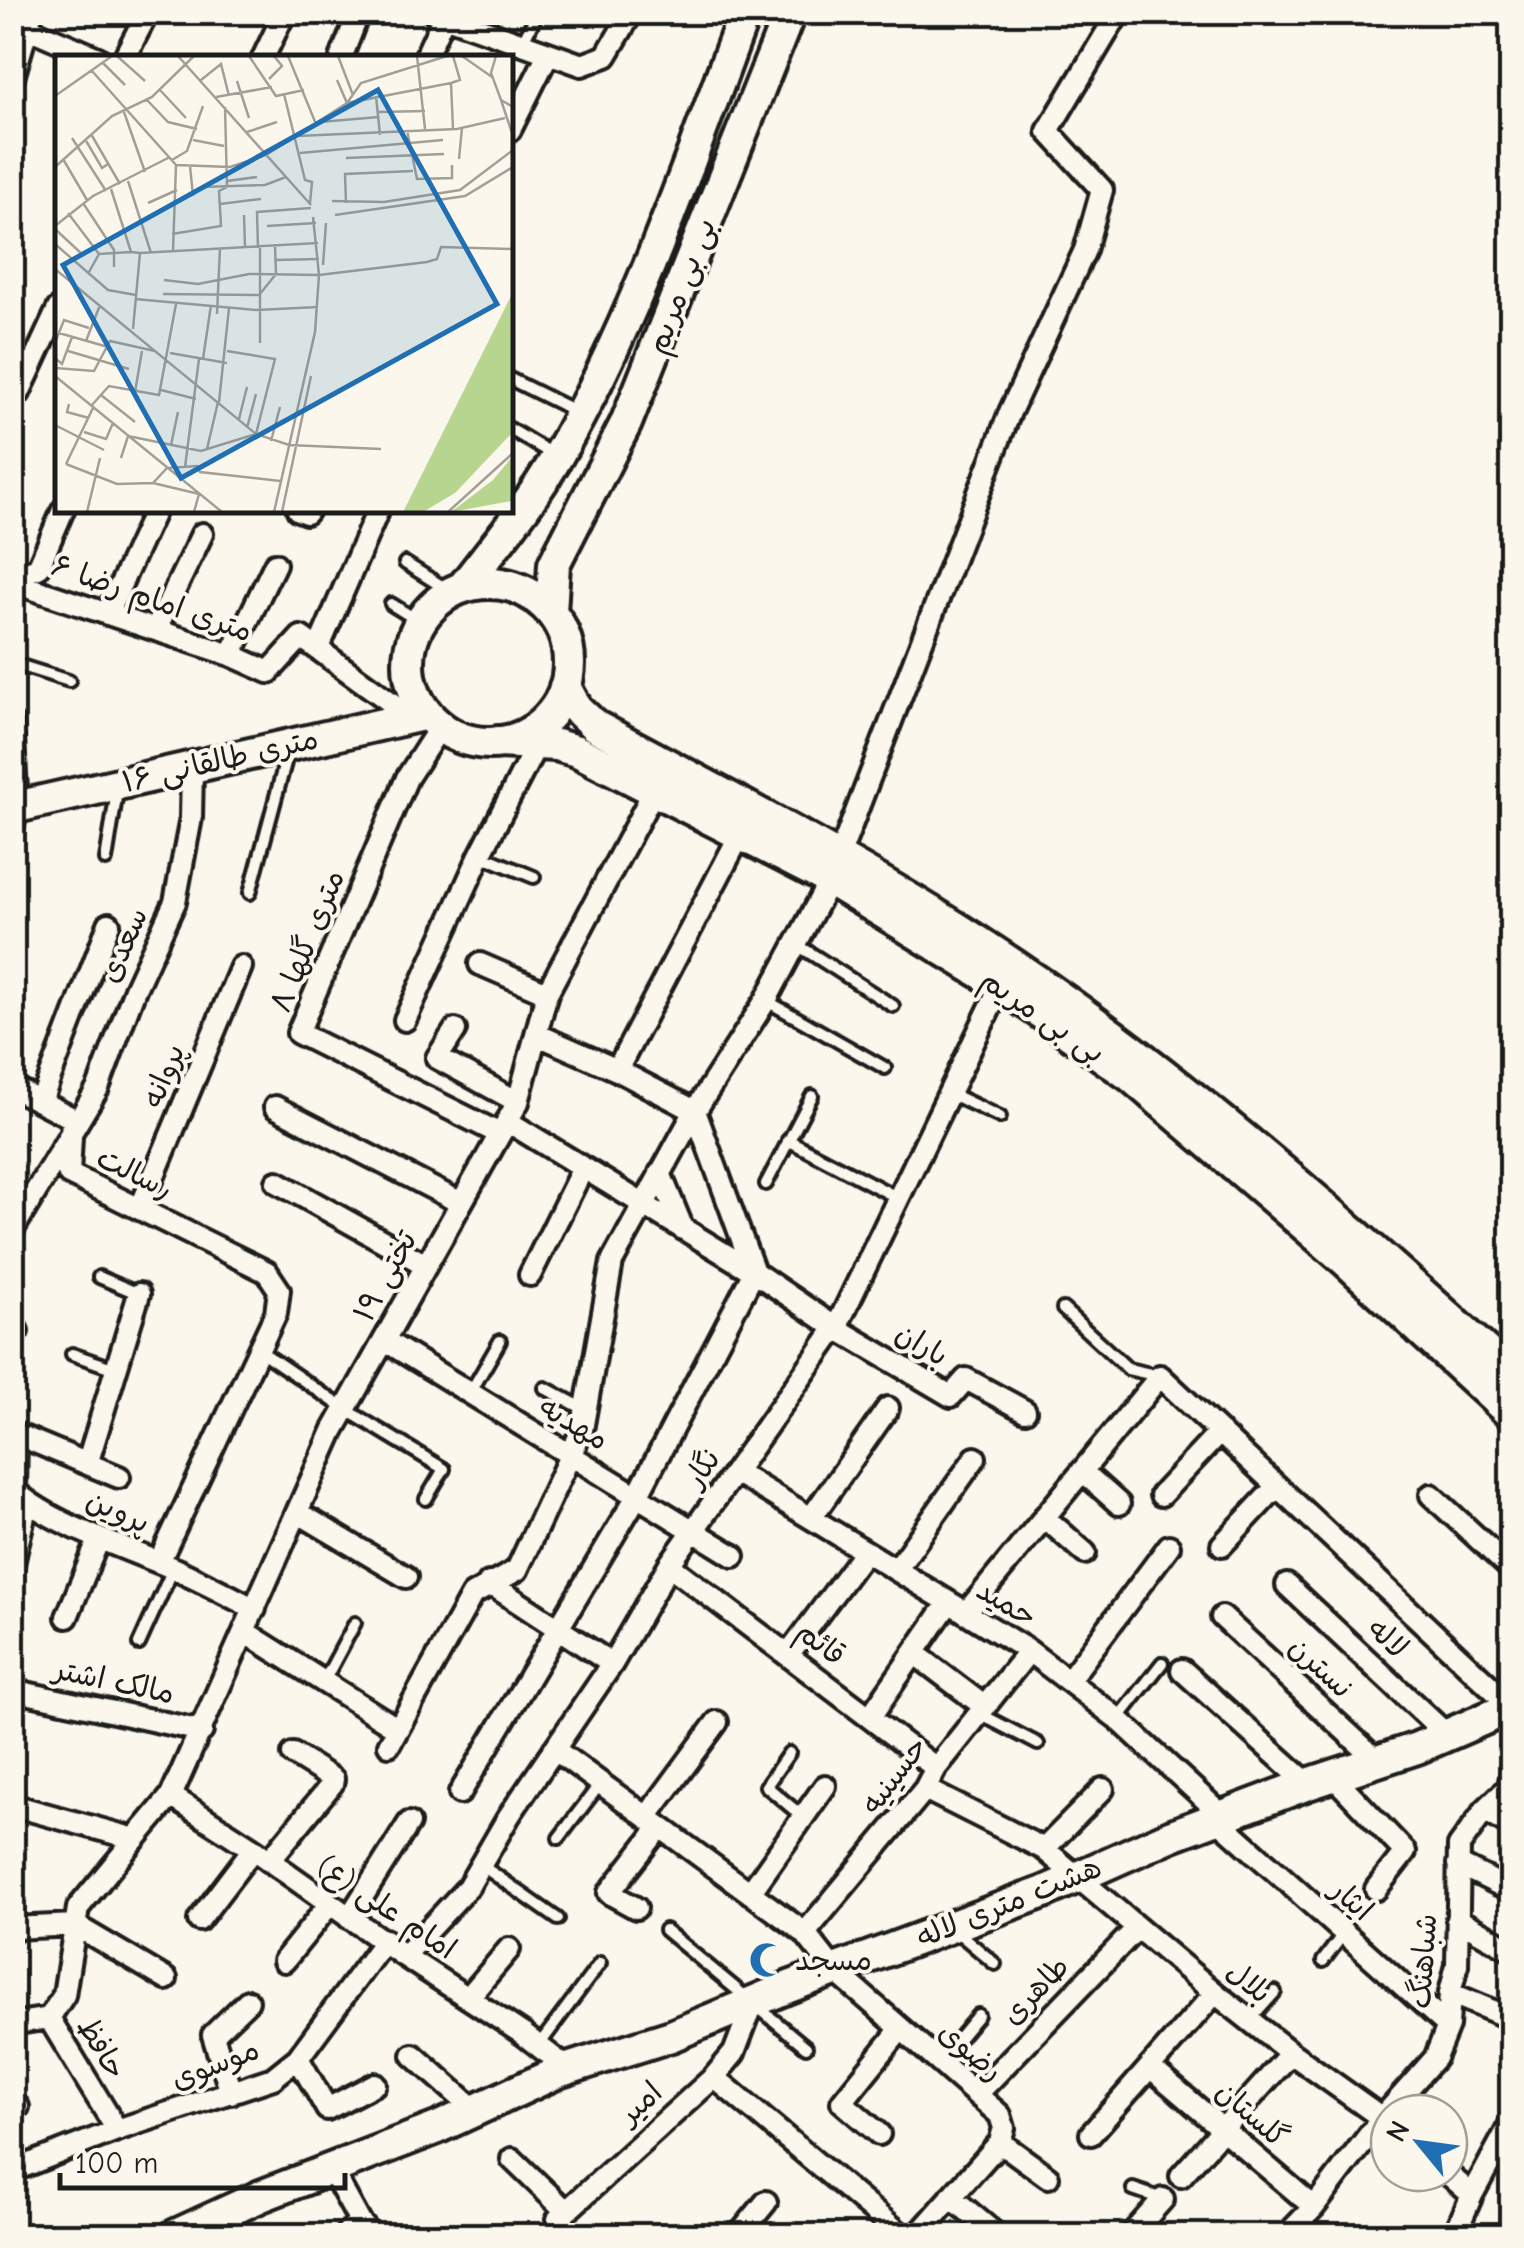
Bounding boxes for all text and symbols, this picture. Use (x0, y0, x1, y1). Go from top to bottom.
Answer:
inset map (55, 55, 512, 512)
street label: بی بی مریم (640, 213, 727, 360)
street label: ۶ متری امام رضا (45, 548, 257, 653)
street label: ۱۶ متری طالقانی (119, 721, 322, 801)
street label: ۸ متری گلها (263, 865, 352, 1018)
street label: سعدی (92, 902, 155, 988)
street label: بی بی مریم (972, 962, 1112, 1074)
street label: پروانه (134, 1039, 194, 1114)
street label: رسالت (91, 1140, 179, 1207)
street label: تختی ۱۹ (346, 1225, 426, 1328)
street label: باران (889, 1315, 954, 1374)
street label: مهدیه (533, 1389, 615, 1458)
street label: نگار (676, 1442, 728, 1496)
street label: پروین (80, 1482, 155, 1542)
street label: حمید (970, 1572, 1043, 1635)
street label: لاله (1360, 1611, 1415, 1666)
street label: قائم (787, 1614, 852, 1676)
street label: نسترن (1281, 1629, 1360, 1706)
street label: مالک اشتر (47, 1651, 178, 1711)
street label: حسینیه (854, 1729, 935, 1821)
street label: امام علی (ع) (308, 1848, 463, 1970)
street label: هشت متری لاله (912, 1849, 1107, 1955)
street label: ایثار (1321, 1870, 1380, 1928)
street label: شباهنگ (1403, 1912, 1444, 2010)
mosque icon: مسجد (748, 1941, 786, 1979)
place label: مسجد (795, 1943, 872, 1978)
street label: طاهری (994, 1949, 1076, 2032)
street label: بلال (1219, 1954, 1278, 2011)
street label: حافظ (70, 2011, 134, 2086)
street label: رضوی (931, 2014, 1010, 2088)
street label: موسوی (166, 2032, 264, 2098)
street label: گلستان (1209, 2074, 1295, 2155)
street label: امیر (609, 2075, 669, 2134)
north arrow (1369, 2093, 1469, 2193)
text: N (1380, 2116, 1416, 2147)
scale bar (60, 2128, 345, 2190)
text: 100 m (75, 2146, 158, 2181)

